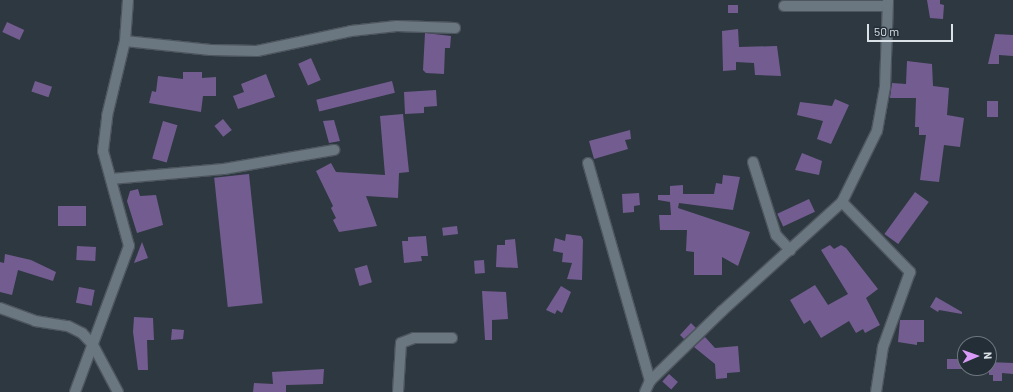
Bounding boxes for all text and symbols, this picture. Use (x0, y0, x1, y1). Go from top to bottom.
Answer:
scale bar (869, 16, 955, 42)
text: 50 m (874, 24, 899, 38)
north arrow (957, 336, 997, 376)
text: N (982, 352, 995, 359)

